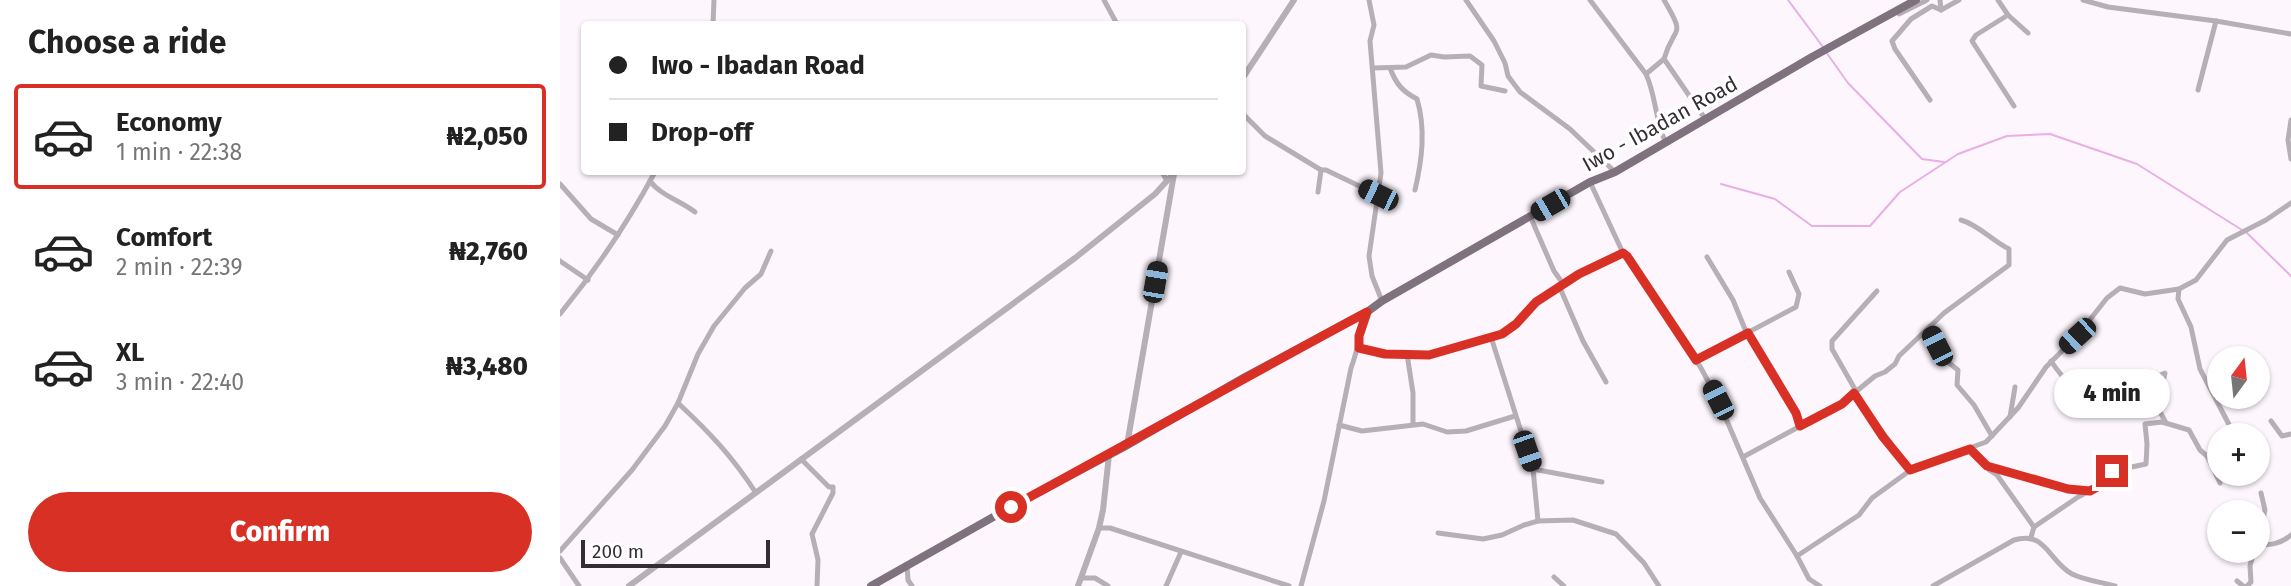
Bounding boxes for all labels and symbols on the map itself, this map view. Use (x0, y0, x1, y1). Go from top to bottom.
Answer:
street label: Iwo - Ibadan Road (1578, 71, 1742, 177)
car (1355, 176, 1402, 214)
car (1527, 185, 1574, 225)
car (1142, 259, 1169, 305)
car (2055, 314, 2100, 358)
car (1919, 323, 1956, 369)
north arrow (2207, 346, 2270, 410)
callout: 4 min (2054, 370, 2170, 419)
car (1700, 377, 1737, 423)
car (1511, 428, 1544, 474)
route end (2096, 455, 2128, 487)
route start (995, 491, 1027, 523)
scale bar (581, 537, 770, 569)

